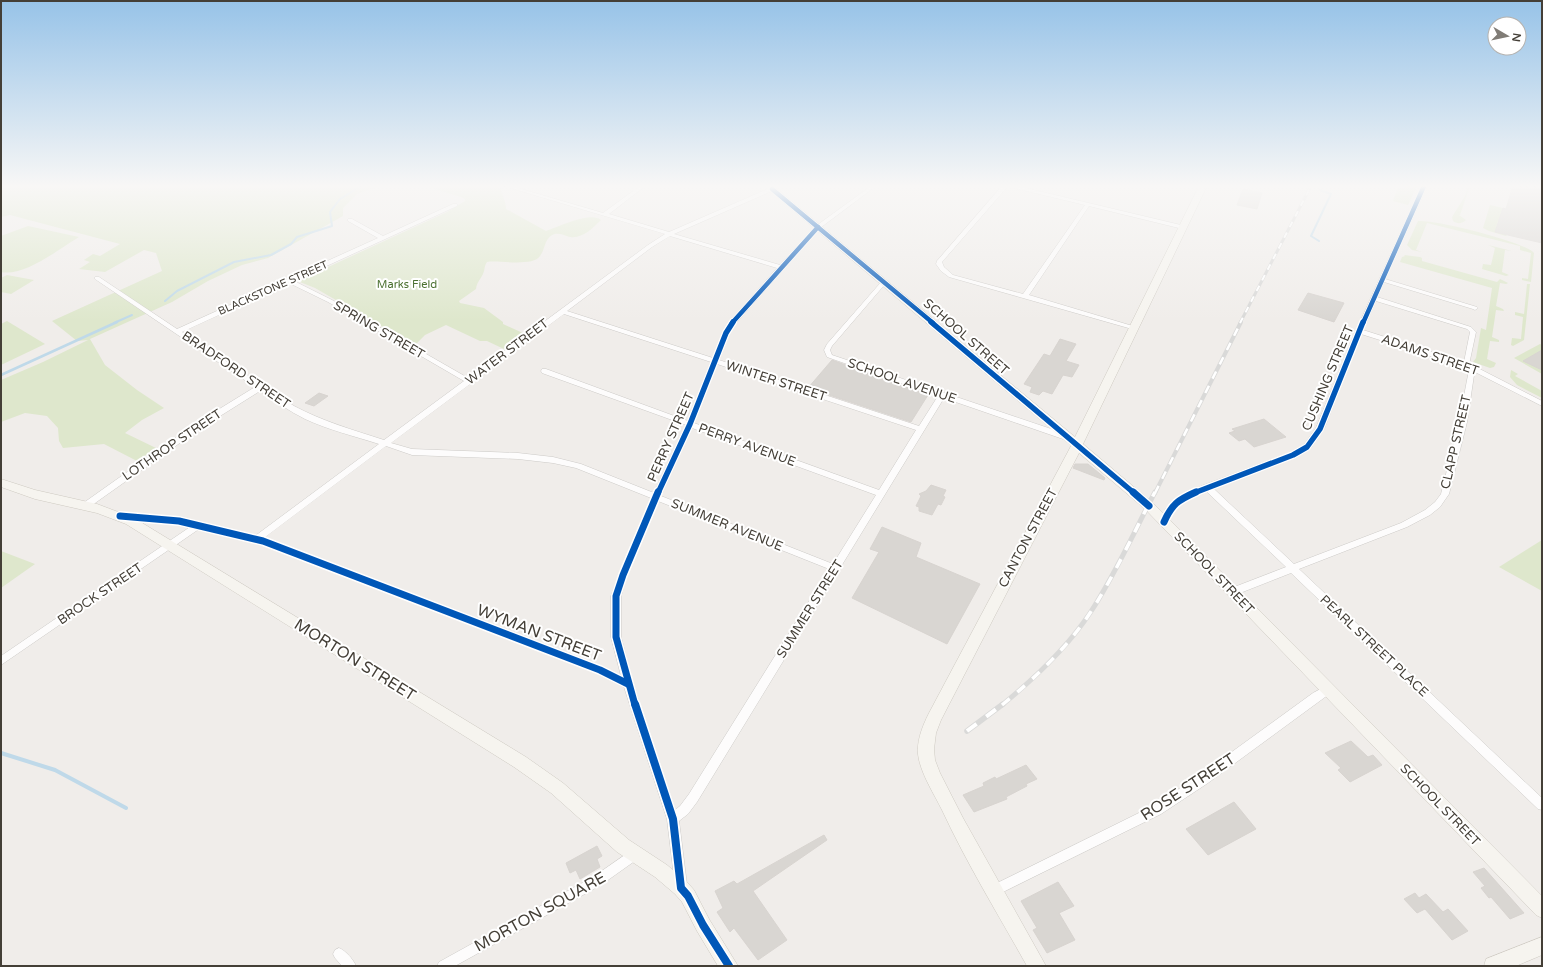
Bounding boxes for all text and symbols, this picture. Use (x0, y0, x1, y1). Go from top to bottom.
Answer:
north arrow (1487, 16, 1527, 56)
text: N (1509, 32, 1523, 43)
street label: BLACKSTONE STREET (216, 258, 330, 318)
park label: Marks Field (377, 278, 437, 291)
street label: SCHOOL STREET (920, 296, 1012, 379)
street label: SPRING STREET (331, 297, 427, 363)
street label: WATER STREET (462, 315, 552, 389)
street label: CUSHING STREET (1299, 323, 1358, 433)
street label: BRADFORD STREET (179, 328, 293, 412)
street label: ADAMS STREET (1379, 331, 1481, 379)
street label: SCHOOL AVENUE (846, 355, 958, 407)
street label: WINTER STREET (723, 357, 829, 405)
street label: PERRY STREET (644, 390, 698, 484)
street label: CLAPP STREET (1437, 393, 1475, 491)
street label: LOTHROP STREET (119, 406, 225, 484)
street label: PERRY AVENUE (696, 420, 798, 470)
street label: CANTON STREET (995, 485, 1061, 590)
street label: SUMMER AVENUE (669, 495, 785, 555)
street label: SCHOOL STREET (1171, 529, 1257, 617)
street label: SUMMER STREET (773, 557, 847, 661)
street label: BROCK STREET (54, 560, 146, 628)
street label: PEARL STREET PLACE (1317, 592, 1431, 700)
street label: WYMAN STREET (474, 600, 604, 666)
street label: MORTON STREET (290, 614, 420, 706)
street label: ROSE STREET (1137, 749, 1239, 825)
street label: SCHOOL STREET (1397, 761, 1483, 849)
street label: MORTON SQUARE (471, 868, 609, 956)

